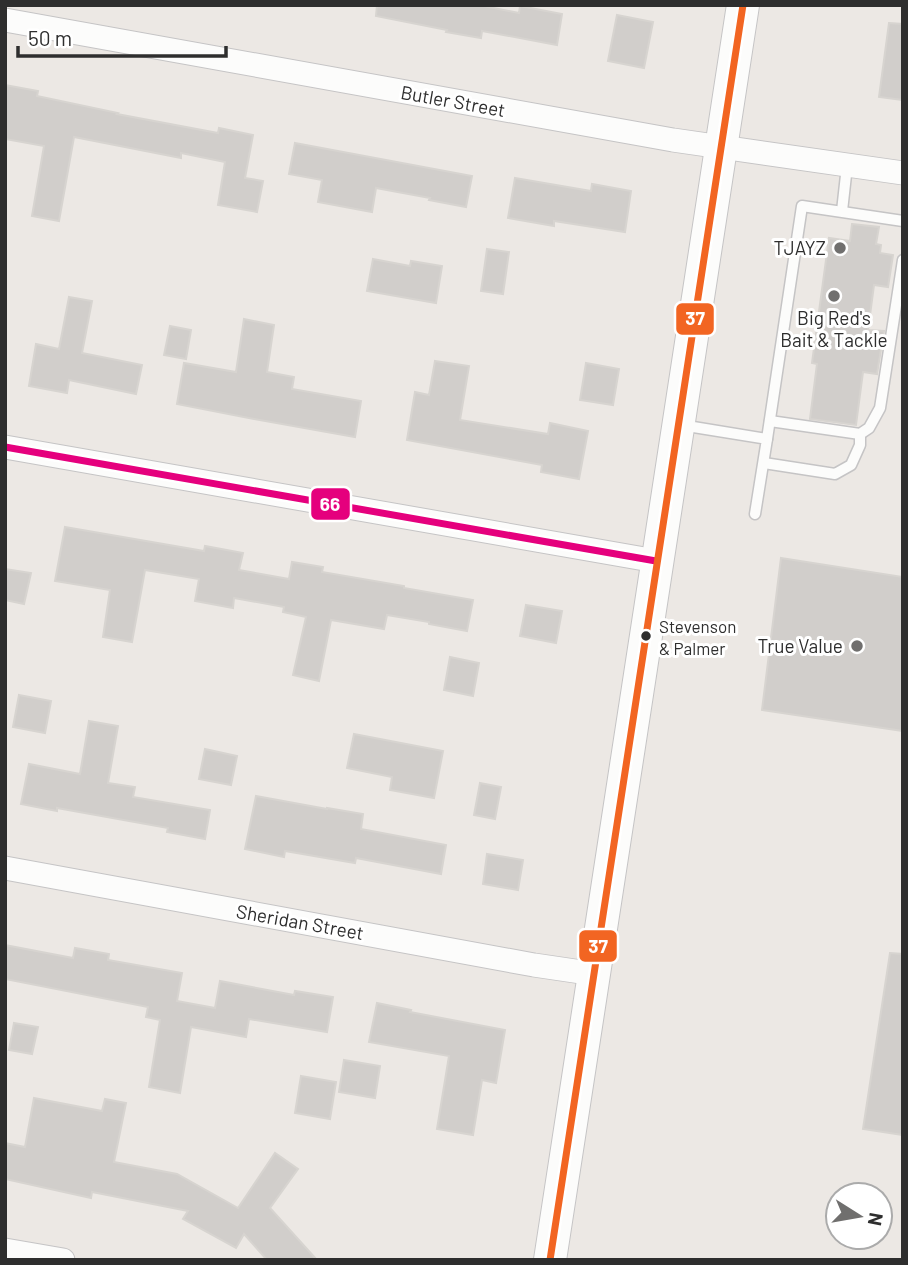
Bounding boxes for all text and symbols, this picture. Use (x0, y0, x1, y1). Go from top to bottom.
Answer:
scale bar (18, 14, 226, 58)
text: 50 m (28, 25, 72, 50)
street label: Butler Street (399, 80, 507, 121)
place label: TJAYZ (773, 236, 826, 259)
marker: TJAYZ (832, 240, 848, 256)
marker: Big Red's Bait & Tackle (826, 288, 842, 304)
line badge: 37 (675, 302, 715, 336)
text: 37 (685, 306, 705, 329)
place label: Big Red's Bait & Tackle (780, 306, 888, 351)
line badge: 66 (310, 487, 351, 521)
text: 66 (320, 492, 340, 515)
place label: Stevenson & Palmer (659, 616, 736, 658)
marker: Stevenson & Palmer (639, 629, 653, 643)
place label: True Value (757, 634, 843, 657)
marker: True Value (849, 638, 865, 654)
street label: Sheridan Street (235, 899, 366, 944)
line badge: 37 (578, 929, 618, 963)
text: 37 (588, 934, 608, 957)
north arrow (824, 1181, 894, 1251)
text: N (864, 1211, 889, 1228)

